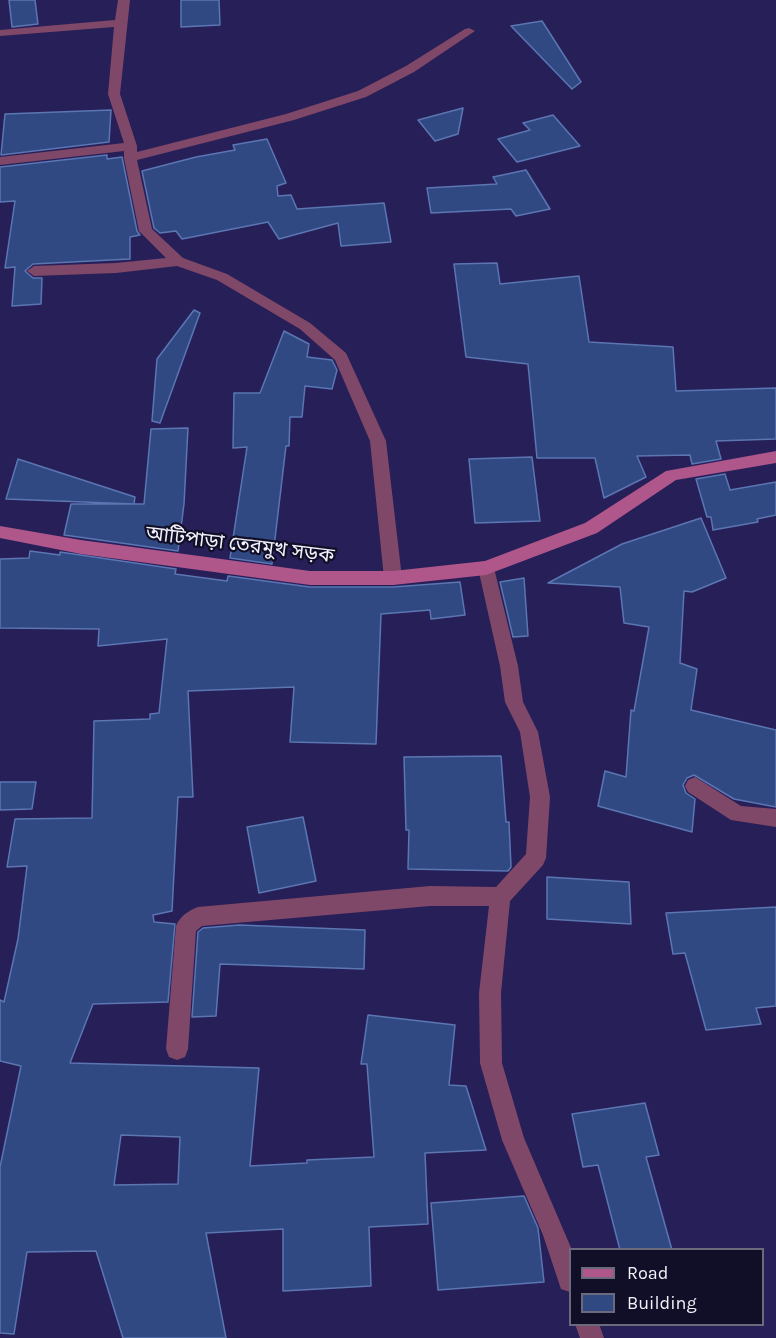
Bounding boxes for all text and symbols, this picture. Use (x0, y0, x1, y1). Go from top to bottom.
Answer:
street label: আটিপাড়া তেরমুখ সড়ক (144, 522, 336, 568)
legend (569, 1248, 764, 1326)
text: Road (627, 1262, 668, 1284)
text: Building (627, 1292, 697, 1314)

